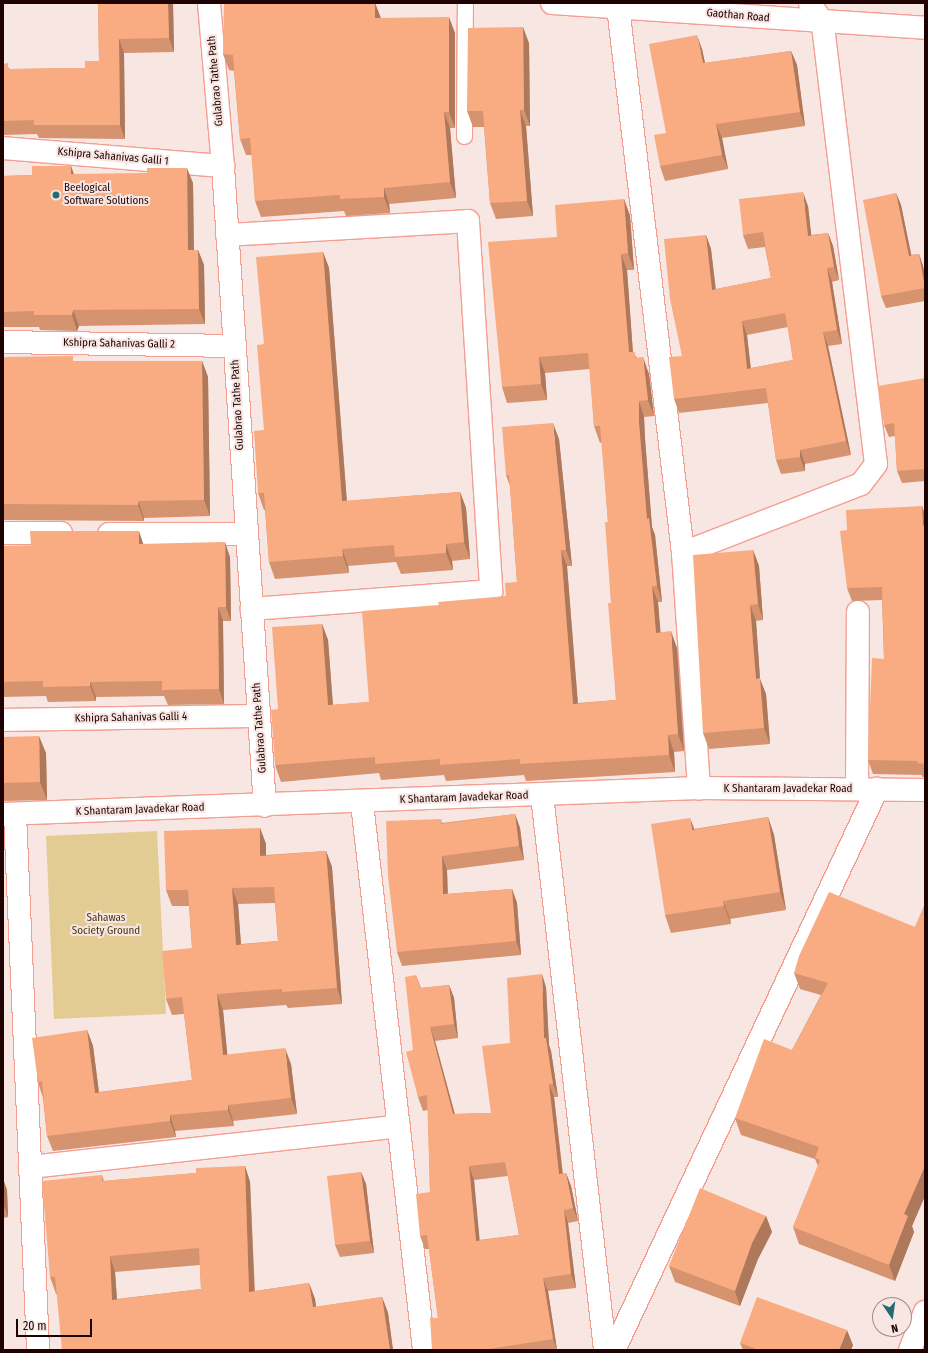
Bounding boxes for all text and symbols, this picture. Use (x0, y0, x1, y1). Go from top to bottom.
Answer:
street label: Gaothan Road (706, 7, 770, 25)
street label: Gulabrao Tathe Path (205, 35, 227, 127)
street label: Kshipra Sahanivas Galli 1 (57, 146, 169, 168)
place label: Beelogical Software Solutions (64, 182, 149, 208)
marker: Beelogical Software Solutions (51, 190, 61, 200)
street label: Kshipra Sahanivas Galli 2 (63, 336, 175, 352)
street label: Gulabrao Tathe Path (229, 359, 247, 451)
street label: Gulabrao Tathe Path (250, 682, 270, 774)
street label: Kshipra Sahanivas Galli 4 (75, 710, 187, 726)
street label: K Shantaram Javadekar Road (724, 782, 852, 796)
street label: K Shantaram Javadekar Road (399, 789, 529, 807)
street label: K Shantaram Javadekar Road (75, 801, 205, 819)
park label: Sahawas Society Ground (72, 912, 140, 938)
north arrow (872, 1297, 912, 1337)
scale bar (18, 1311, 94, 1337)
text: 20 m (23, 1319, 47, 1333)
text: N (890, 1321, 899, 1335)

